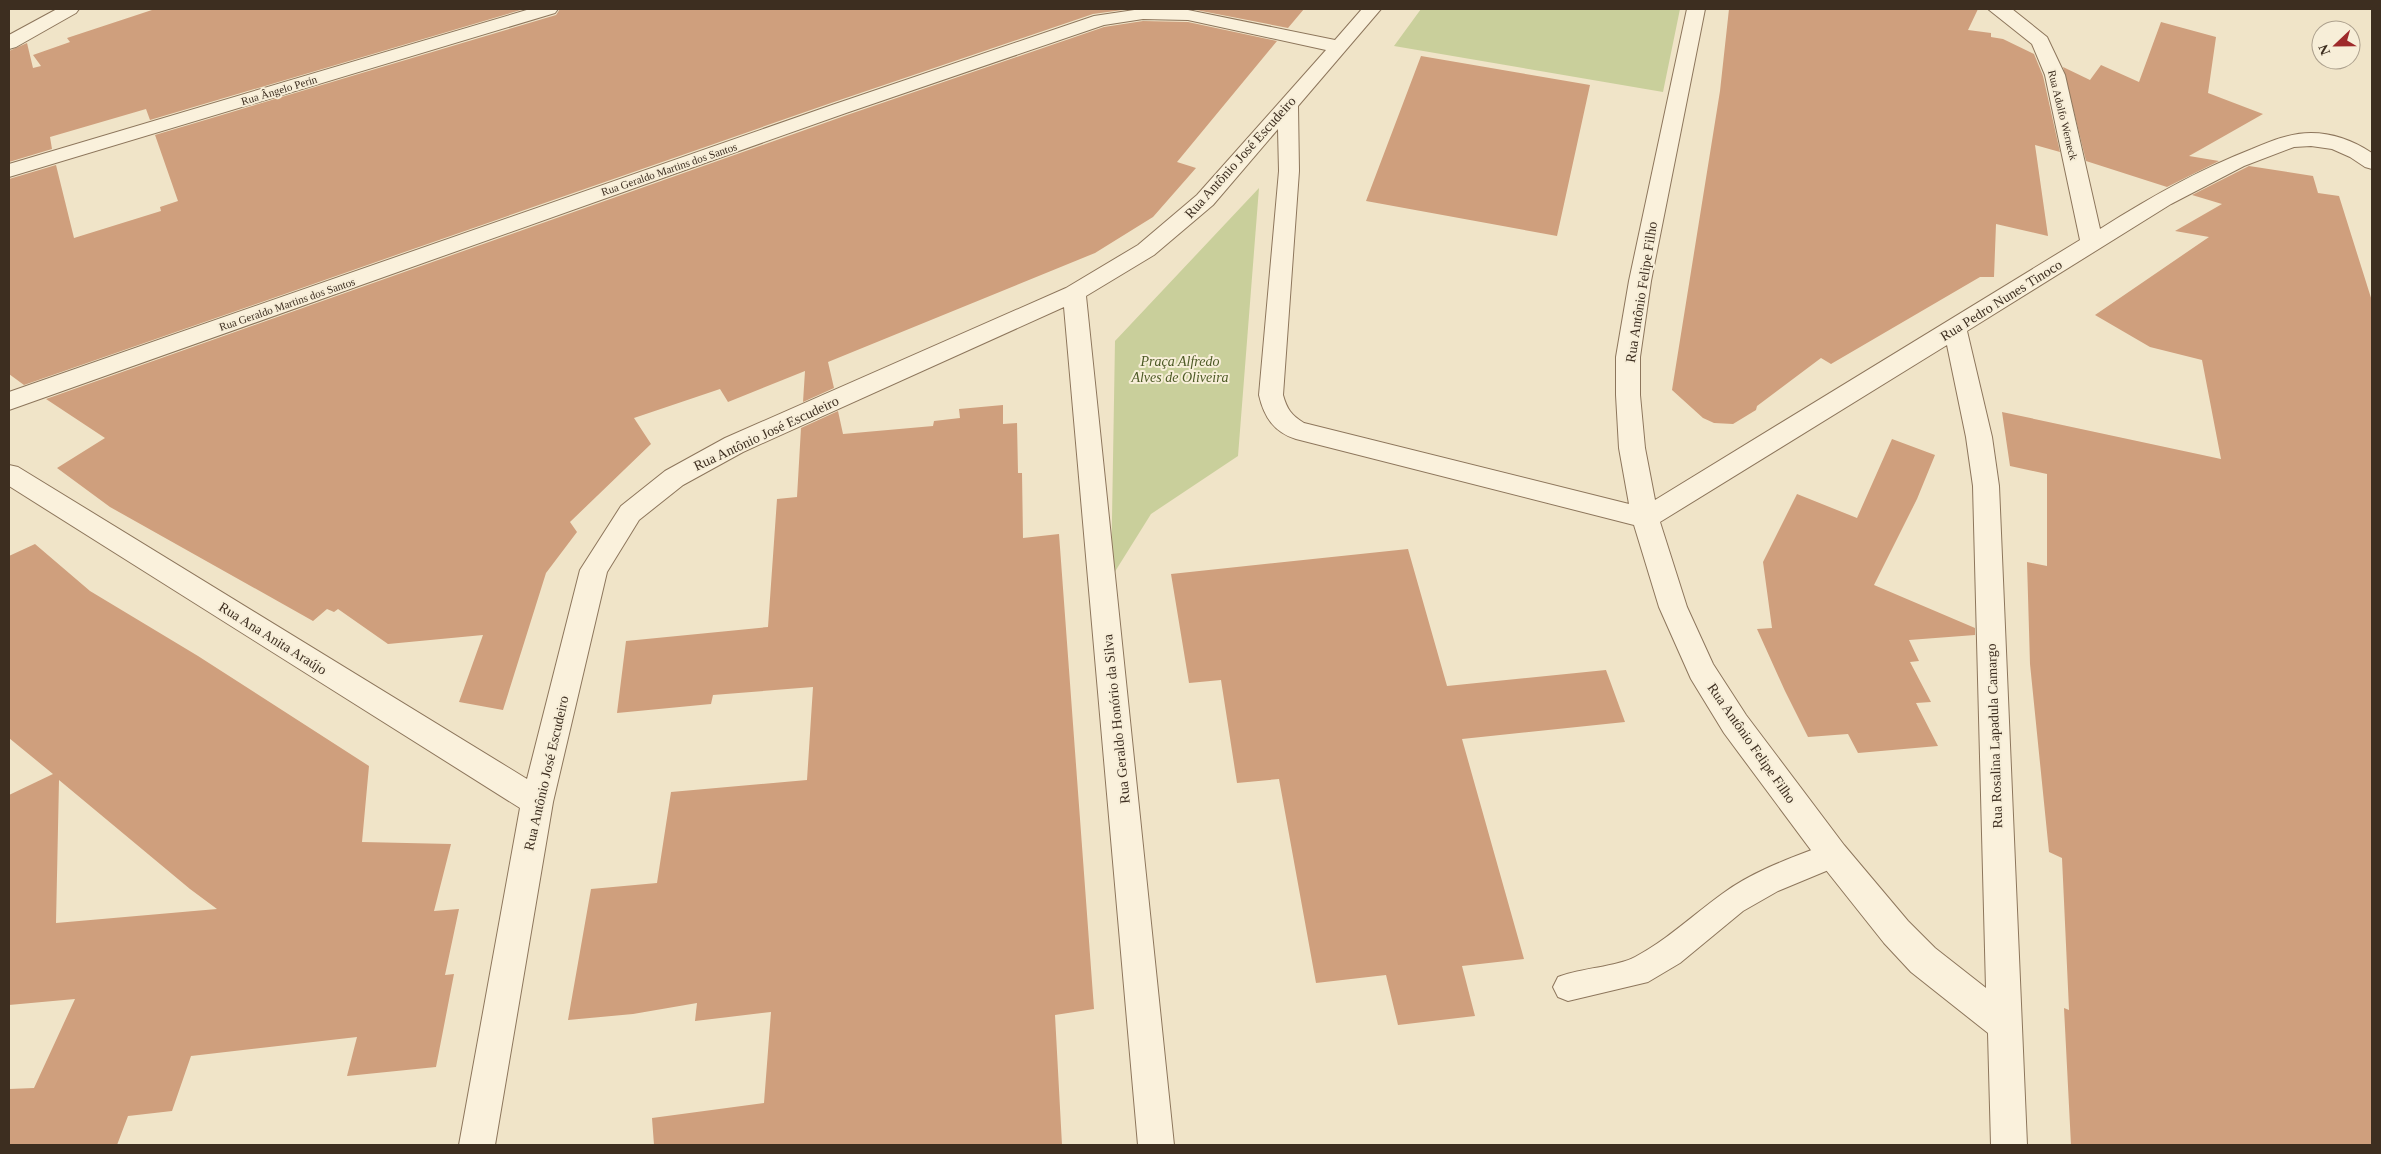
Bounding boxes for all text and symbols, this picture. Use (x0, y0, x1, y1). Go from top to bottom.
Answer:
north arrow (2311, 20, 2361, 70)
text: N (2316, 42, 2333, 57)
street label: Rua Adolfo Werneck (2046, 69, 2080, 162)
street label: Rua Ângelo Perin (240, 73, 319, 107)
street label: Rua Antônio José Escudeiro (1182, 94, 1299, 221)
street label: Rua Geraldo Martins dos Santos (599, 140, 739, 198)
street label: Rua Antônio Felipe Filho (1623, 220, 1660, 364)
street label: Rua Pedro Nunes Tinoco (1938, 257, 2065, 344)
street label: Rua Geraldo Martins dos Santos (217, 275, 357, 333)
park label: Praça Alfredo Alves de Oliveira (1130, 354, 1229, 385)
street label: Rua Antônio José Escudeiro (691, 393, 841, 474)
street label: Rua Ana Anita Araújo (216, 599, 329, 678)
street label: Rua Geraldo Honório da Silva (1100, 633, 1133, 804)
street label: Rua Rosalina Lapadula Camargo (1984, 643, 2005, 829)
street label: Rua Antônio Felipe Filho (1705, 681, 1799, 806)
street label: Rua Antônio José Escudeiro (521, 694, 572, 852)

